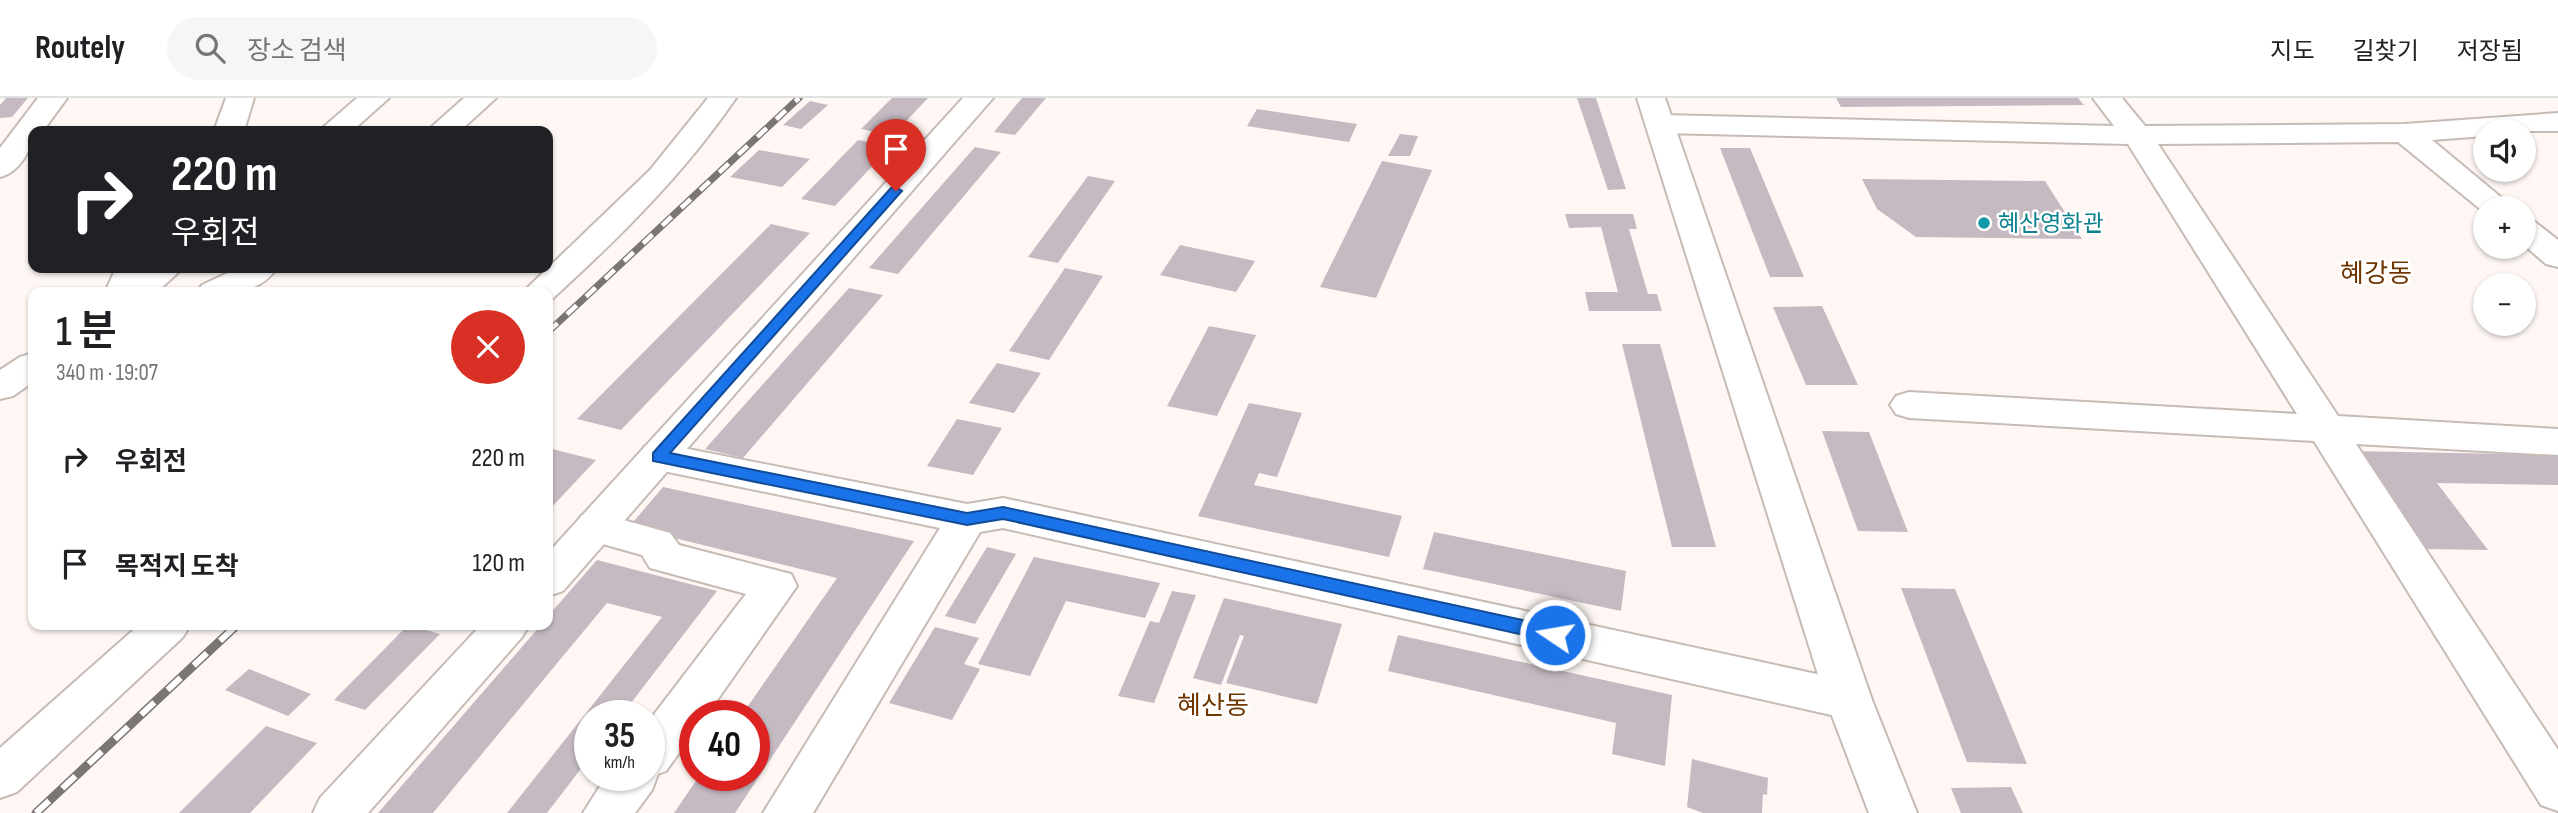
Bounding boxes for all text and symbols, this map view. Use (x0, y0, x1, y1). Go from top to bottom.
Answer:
search box (167, 17, 657, 80)
text: Routely (35, 28, 125, 68)
icon: search (191, 29, 229, 67)
text: 장소 검색 (247, 36, 347, 67)
text: 지도 (2270, 37, 2315, 66)
text: 길찾기 (2353, 37, 2419, 66)
text: 저장됨 (2457, 37, 2523, 66)
pin (866, 119, 926, 191)
map controls (2473, 119, 2536, 336)
button: sound (2473, 119, 2536, 182)
icon: arrive (877, 130, 915, 168)
text: 220 m (171, 146, 277, 205)
icon: right (56, 154, 147, 245)
button: + (2473, 196, 2536, 259)
place label: 혜산영화관 (1998, 210, 2104, 238)
text: 우회전 (171, 214, 259, 253)
marker: 혜산영화관 (1976, 215, 1992, 231)
district label: 혜강동 (2340, 259, 2412, 290)
button: − (2473, 273, 2536, 336)
text: 1 분 (56, 307, 117, 358)
button: close (451, 310, 525, 384)
text: 340 m · 19:07 (56, 359, 158, 387)
icon: right (56, 440, 94, 478)
text: 220 m (471, 443, 525, 474)
text: 우회전 (115, 447, 187, 478)
icon: arrive (56, 545, 94, 583)
text: 120 m (472, 548, 525, 579)
text: 목적지 도착 (115, 552, 239, 583)
position arrow (1518, 598, 1592, 672)
district label: 혜산동 (1177, 691, 1249, 722)
speed limit sign: 40 (679, 700, 770, 791)
text: 35 (604, 715, 635, 758)
text: km/h (604, 752, 635, 773)

